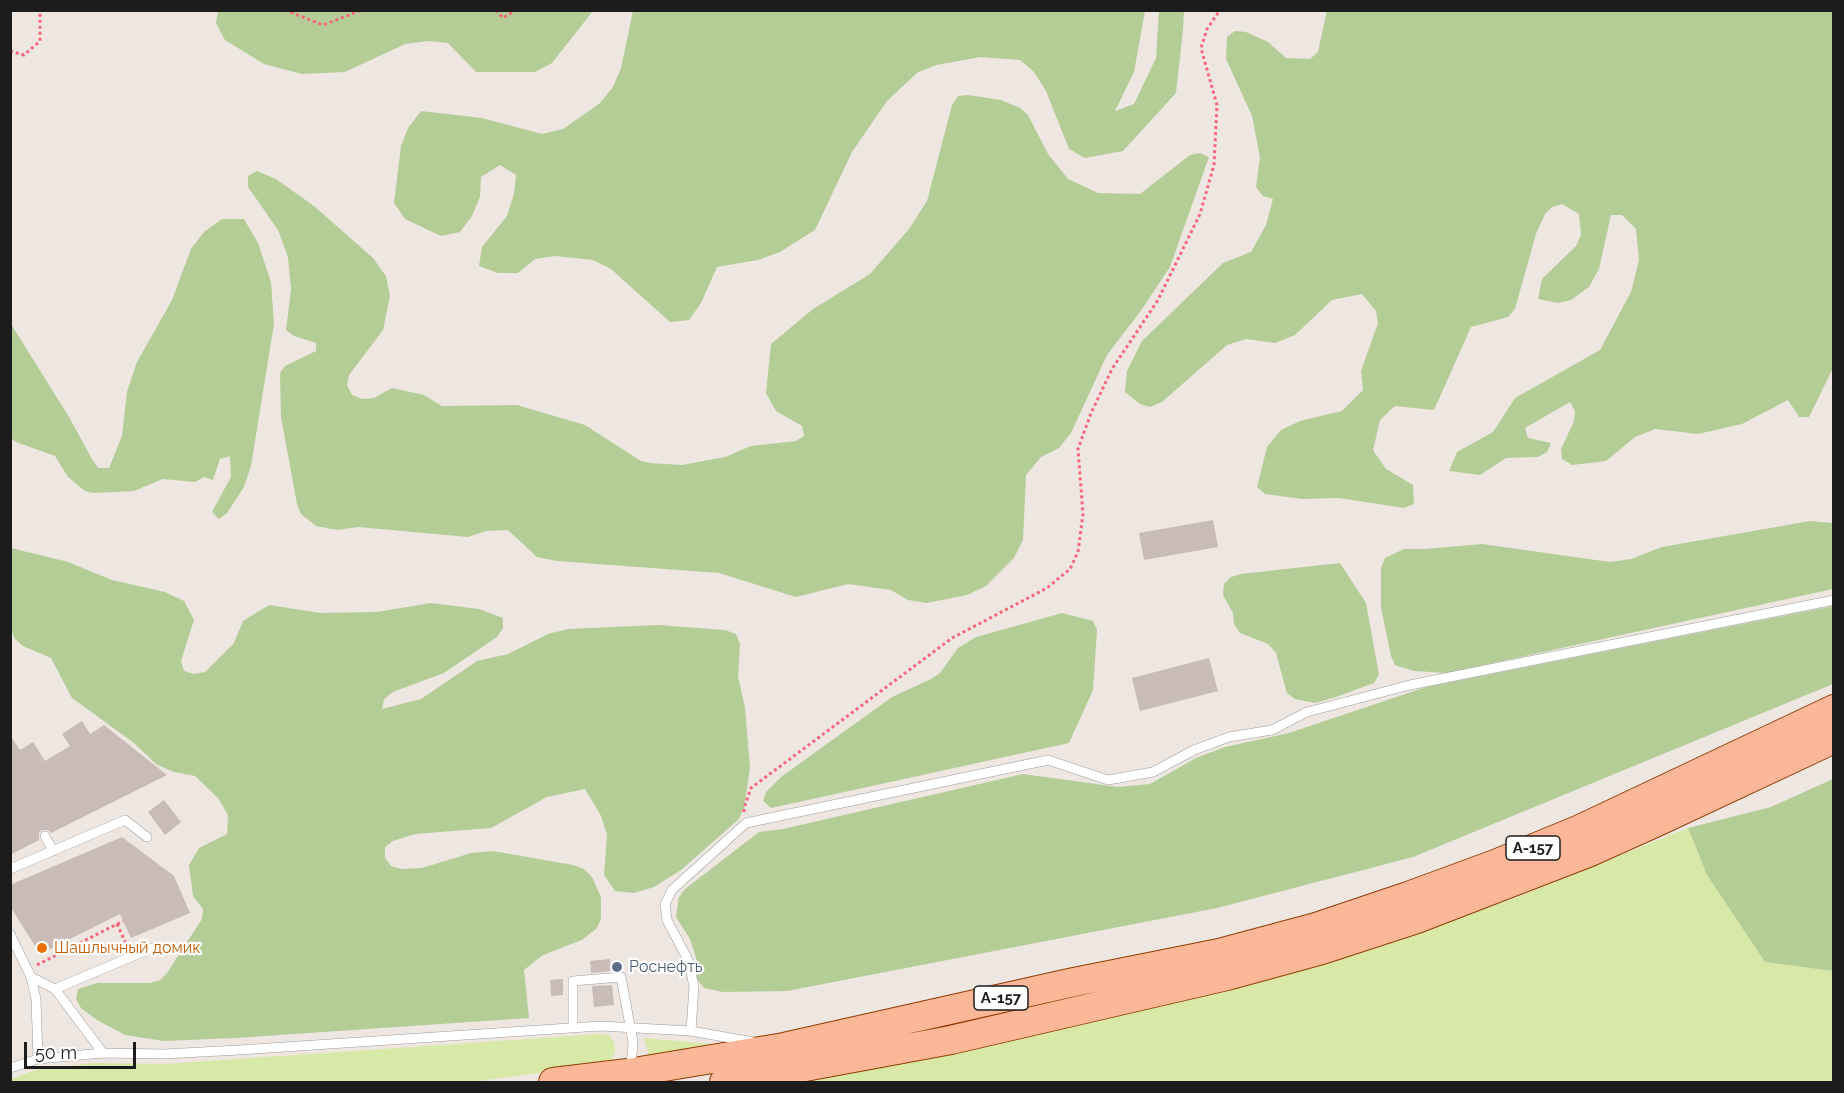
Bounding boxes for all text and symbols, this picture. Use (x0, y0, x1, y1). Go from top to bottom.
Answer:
road number: А-157 (1506, 836, 1560, 860)
place label: Шашлычный домик (54, 938, 200, 958)
marker: Шашлычный домик (35, 941, 49, 955)
place label: Роснефть (629, 957, 703, 977)
marker: Роснефть (610, 960, 624, 974)
road number: А-157 (974, 986, 1028, 1010)
scale bar (27, 1030, 140, 1068)
text: 50 m (35, 1042, 77, 1063)

